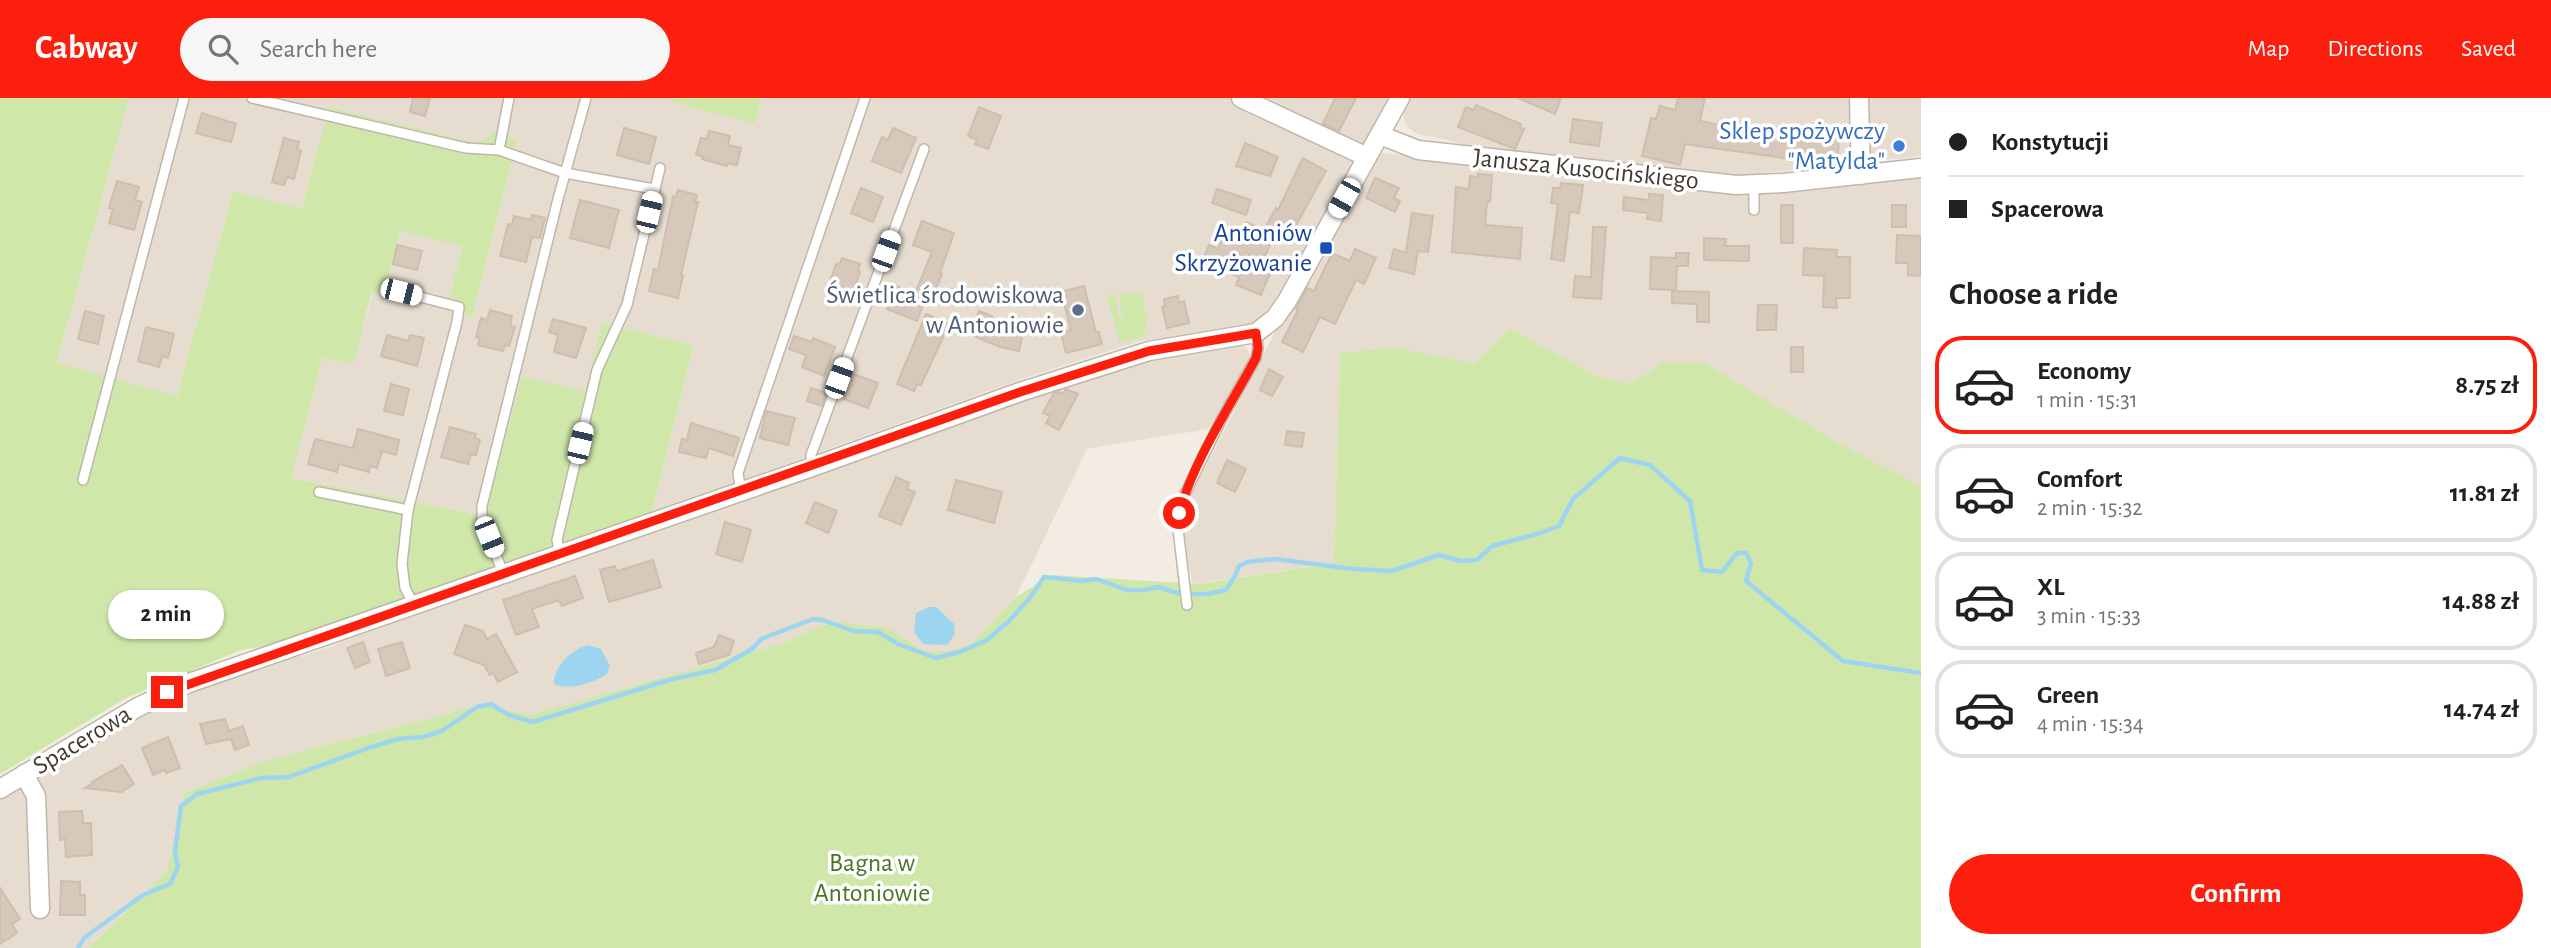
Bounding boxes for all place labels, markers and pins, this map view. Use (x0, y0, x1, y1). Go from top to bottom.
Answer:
place label: Sklep spożywczy "Matylda" (1719, 118, 1885, 174)
marker: Sklep spożywczy "Matylda" (1891, 138, 1907, 154)
place label: Antoniów Skrzyżowanie (1175, 220, 1312, 276)
marker: Antoniów Skrzyżowanie (1318, 240, 1334, 256)
place label: Świetlica środowiskowa w Antoniowie (826, 279, 1064, 338)
marker: Świetlica środowiskowa w Antoniowie (1070, 302, 1086, 318)

